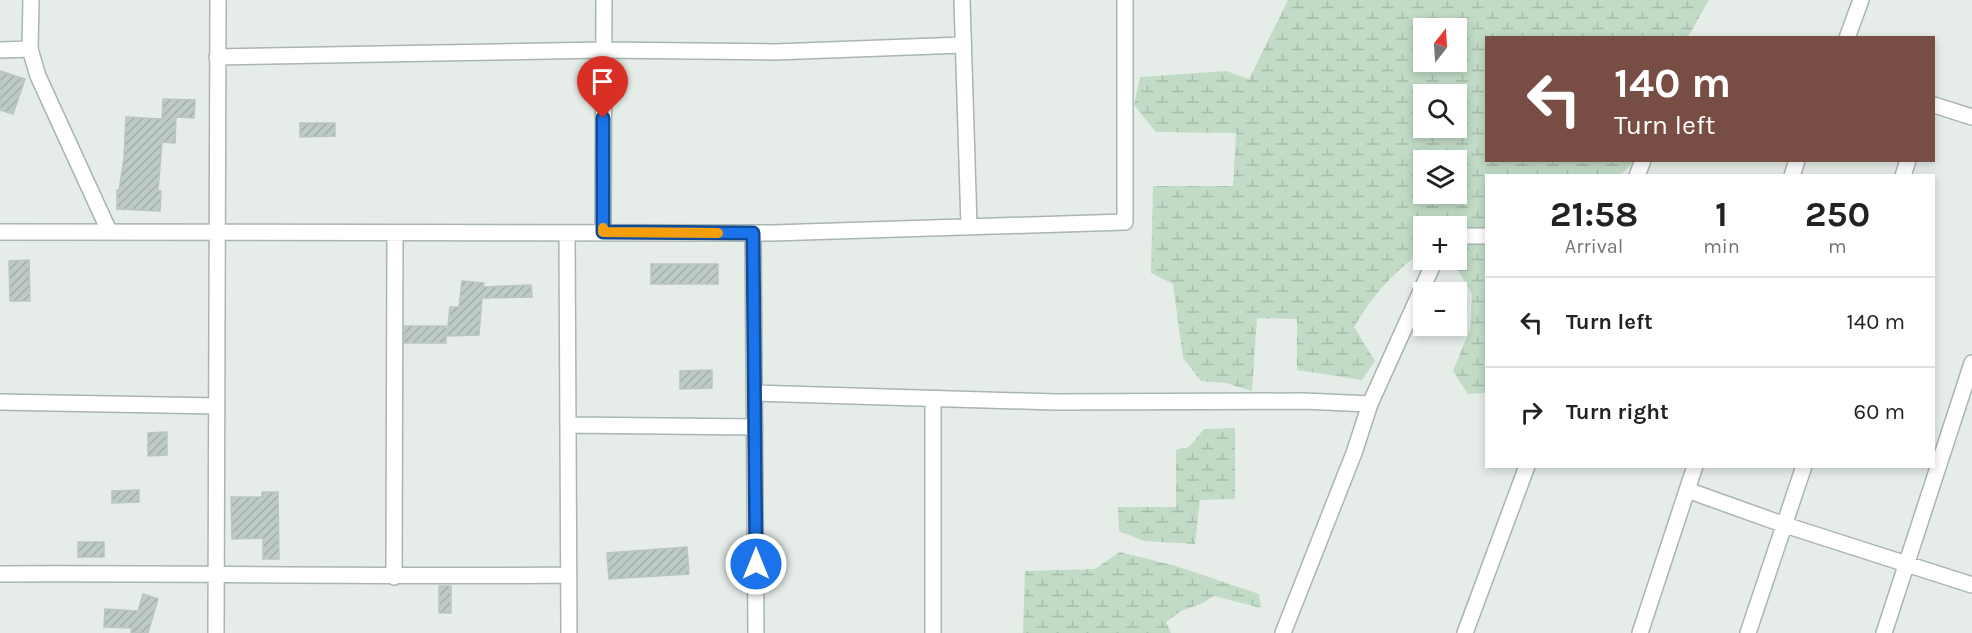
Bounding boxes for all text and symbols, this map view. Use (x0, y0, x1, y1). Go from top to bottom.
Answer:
north arrow (1413, 18, 1467, 72)
map controls (1413, 18, 1467, 336)
pin (577, 56, 628, 118)
text: 140 m (1614, 58, 1731, 108)
icon: left (1515, 60, 1593, 138)
icon: arrive (586, 65, 619, 98)
button: search (1413, 84, 1467, 138)
text: Turn left (1614, 109, 1715, 141)
button: layers (1413, 150, 1467, 204)
text: 21:58 (1550, 193, 1638, 235)
text: 1 (1715, 193, 1728, 235)
text: 250 (1805, 193, 1870, 235)
button: + (1413, 216, 1467, 270)
text: Arrival (1565, 235, 1623, 258)
text: min (1703, 235, 1740, 258)
text: m (1828, 235, 1847, 258)
button: − (1413, 282, 1467, 336)
icon: left (1515, 306, 1548, 339)
text: Turn left (1566, 309, 1653, 335)
text: 140 m (1847, 309, 1905, 335)
icon: right (1515, 396, 1548, 429)
text: Turn right (1566, 399, 1669, 425)
text: 60 m (1854, 399, 1905, 425)
position arrow (724, 532, 788, 596)

